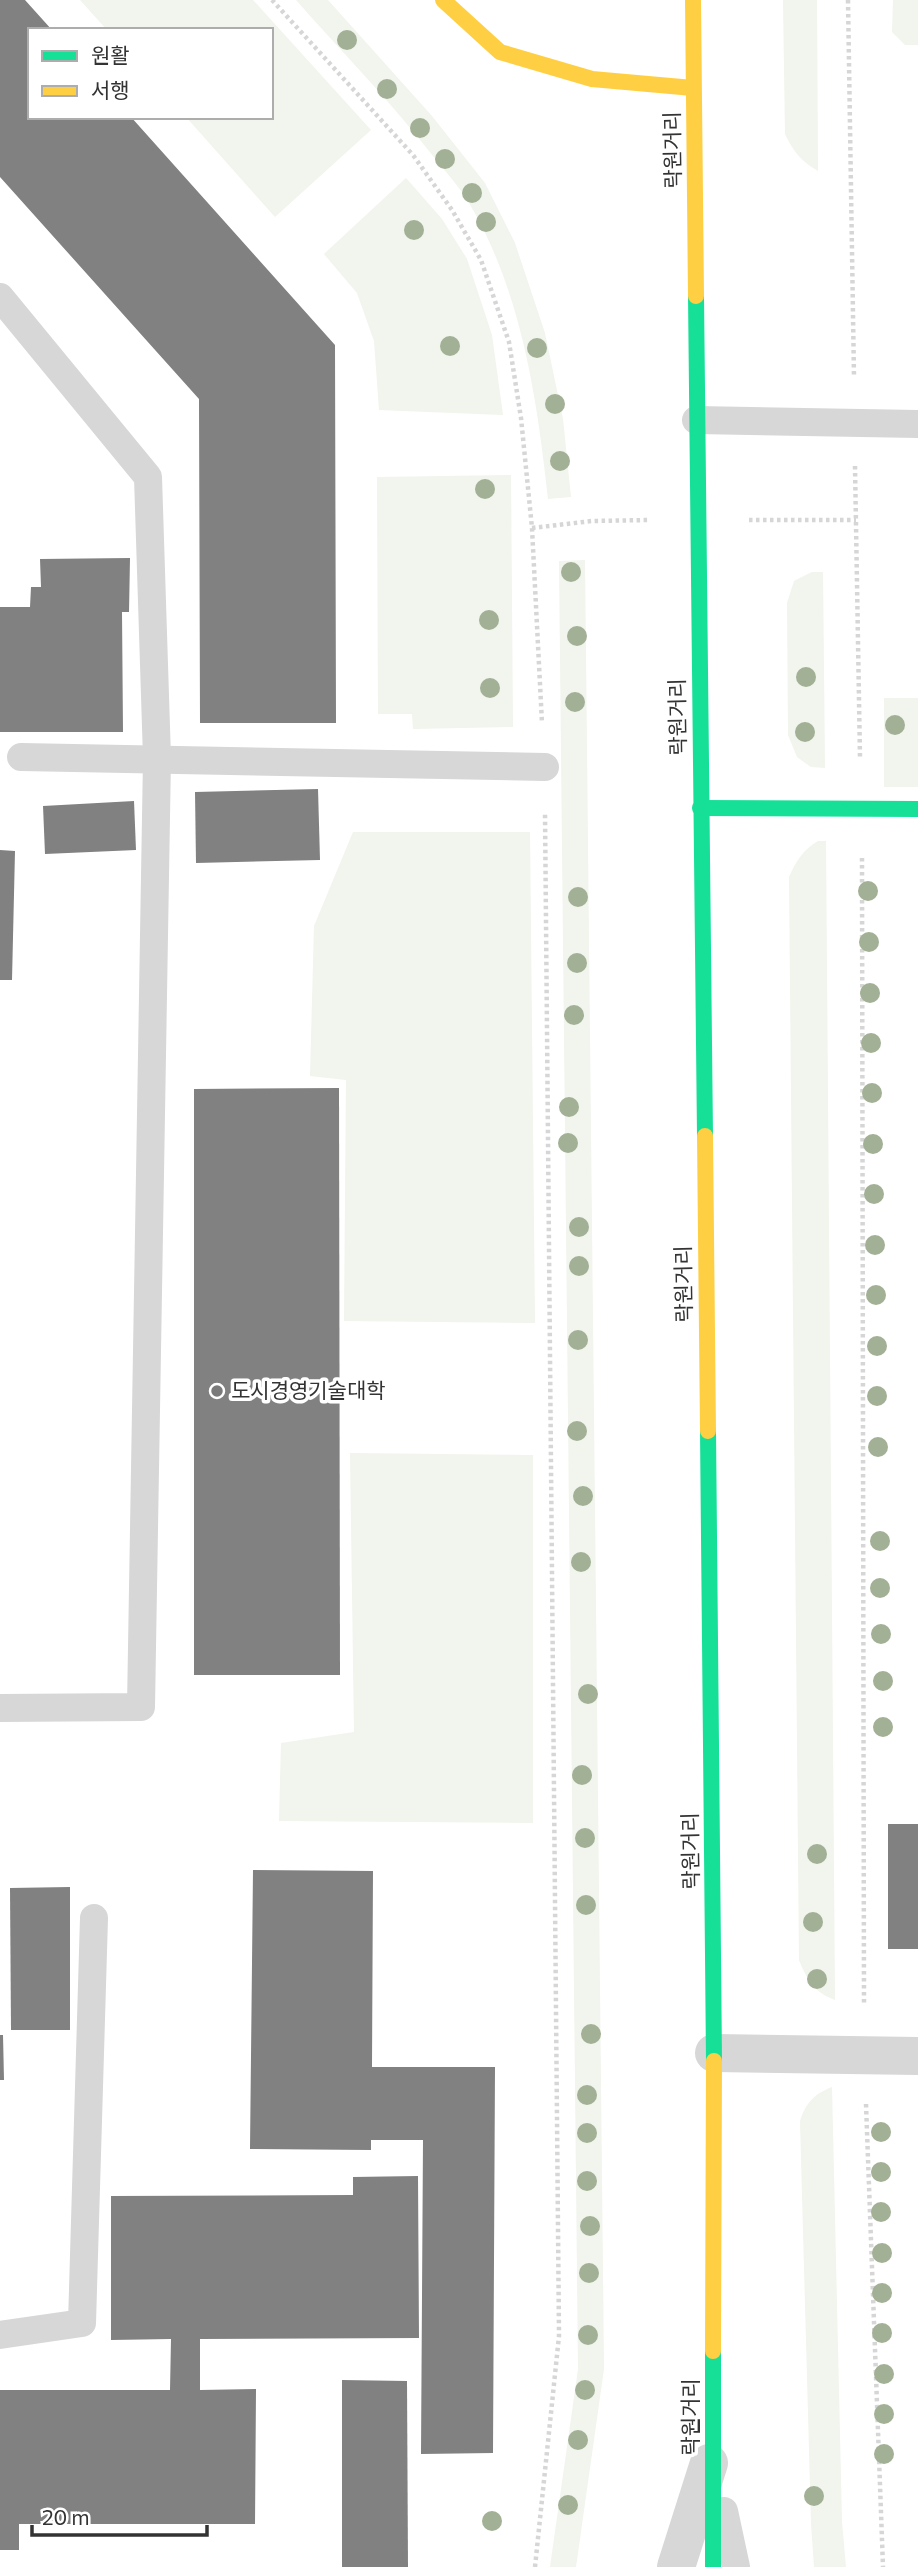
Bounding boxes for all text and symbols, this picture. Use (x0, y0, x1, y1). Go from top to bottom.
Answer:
legend (28, 28, 273, 119)
text: 원활 (91, 42, 130, 67)
text: 서행 (91, 77, 130, 102)
street label: 락원거리 (658, 111, 685, 189)
street label: 락원거리 (663, 678, 690, 756)
street label: 락원거리 (669, 1245, 696, 1323)
place label: 도시경영기술대학 (231, 1377, 386, 1402)
marker: 도시경영기술대학 (209, 1383, 225, 1399)
street label: 락원거리 (676, 1812, 703, 1890)
street label: 락원거리 (677, 2378, 702, 2456)
scale bar (32, 2494, 206, 2538)
text: 20 m (42, 2504, 90, 2529)

